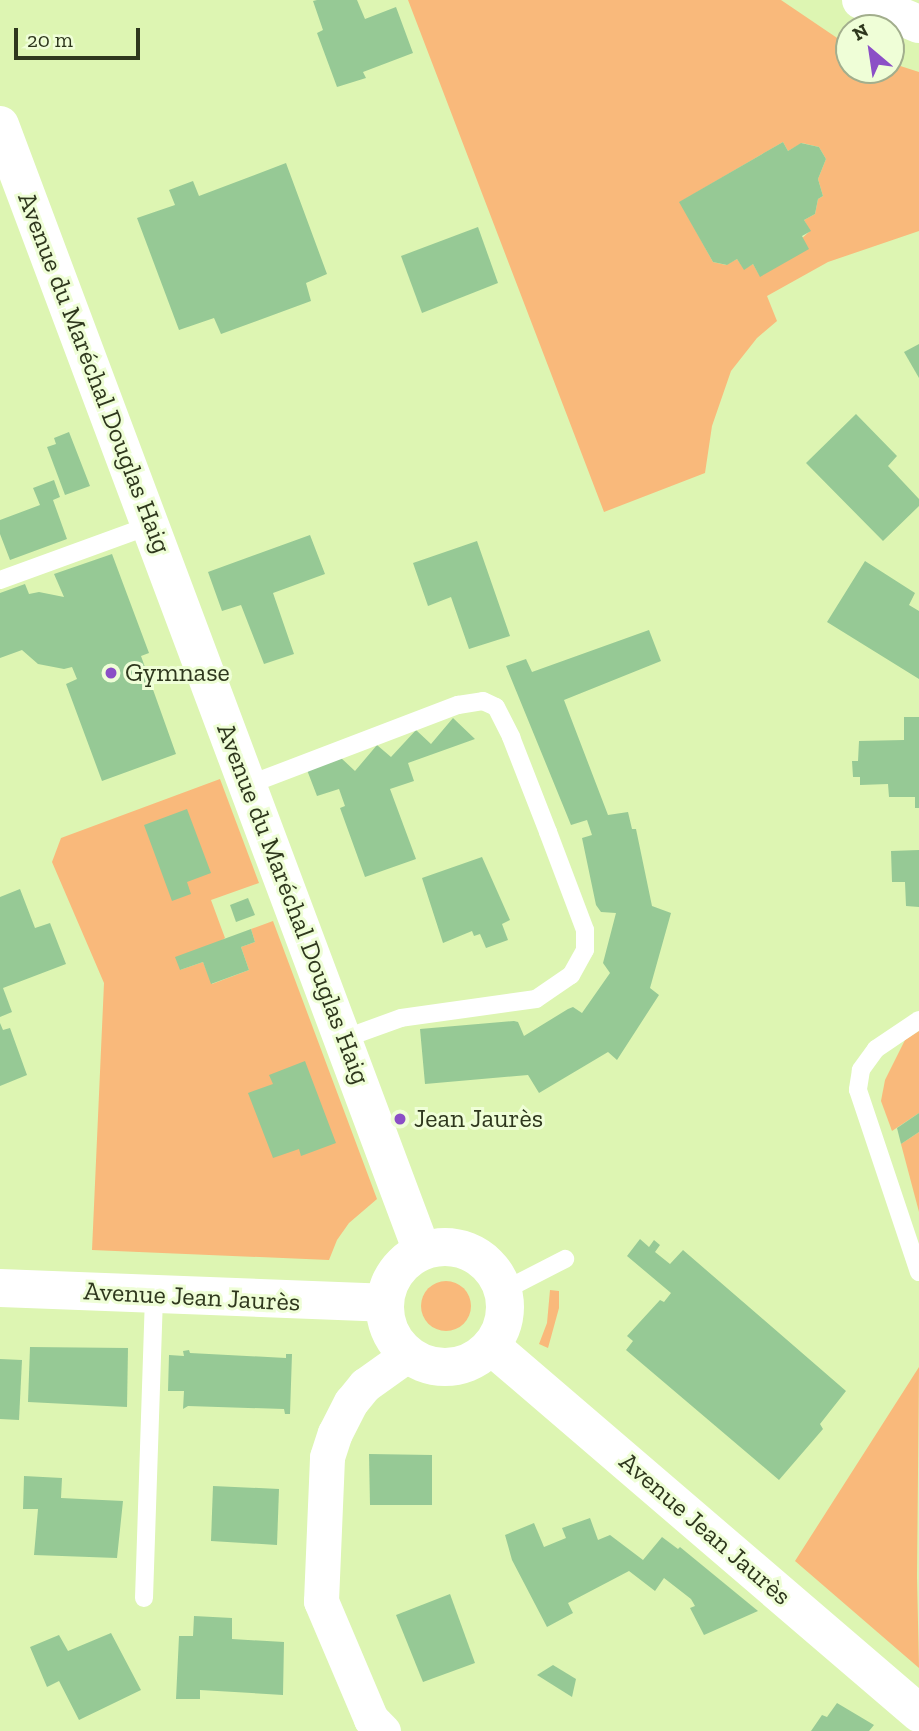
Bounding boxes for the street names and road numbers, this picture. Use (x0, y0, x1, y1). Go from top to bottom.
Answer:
street label: Avenue du Maréchal Douglas Haig (11, 188, 177, 558)
street label: Avenue du Maréchal Douglas Haig (210, 719, 376, 1089)
street label: Avenue Jean Jaurès (82, 1276, 302, 1318)
street label: Avenue Jean Jaurès (613, 1446, 797, 1612)

